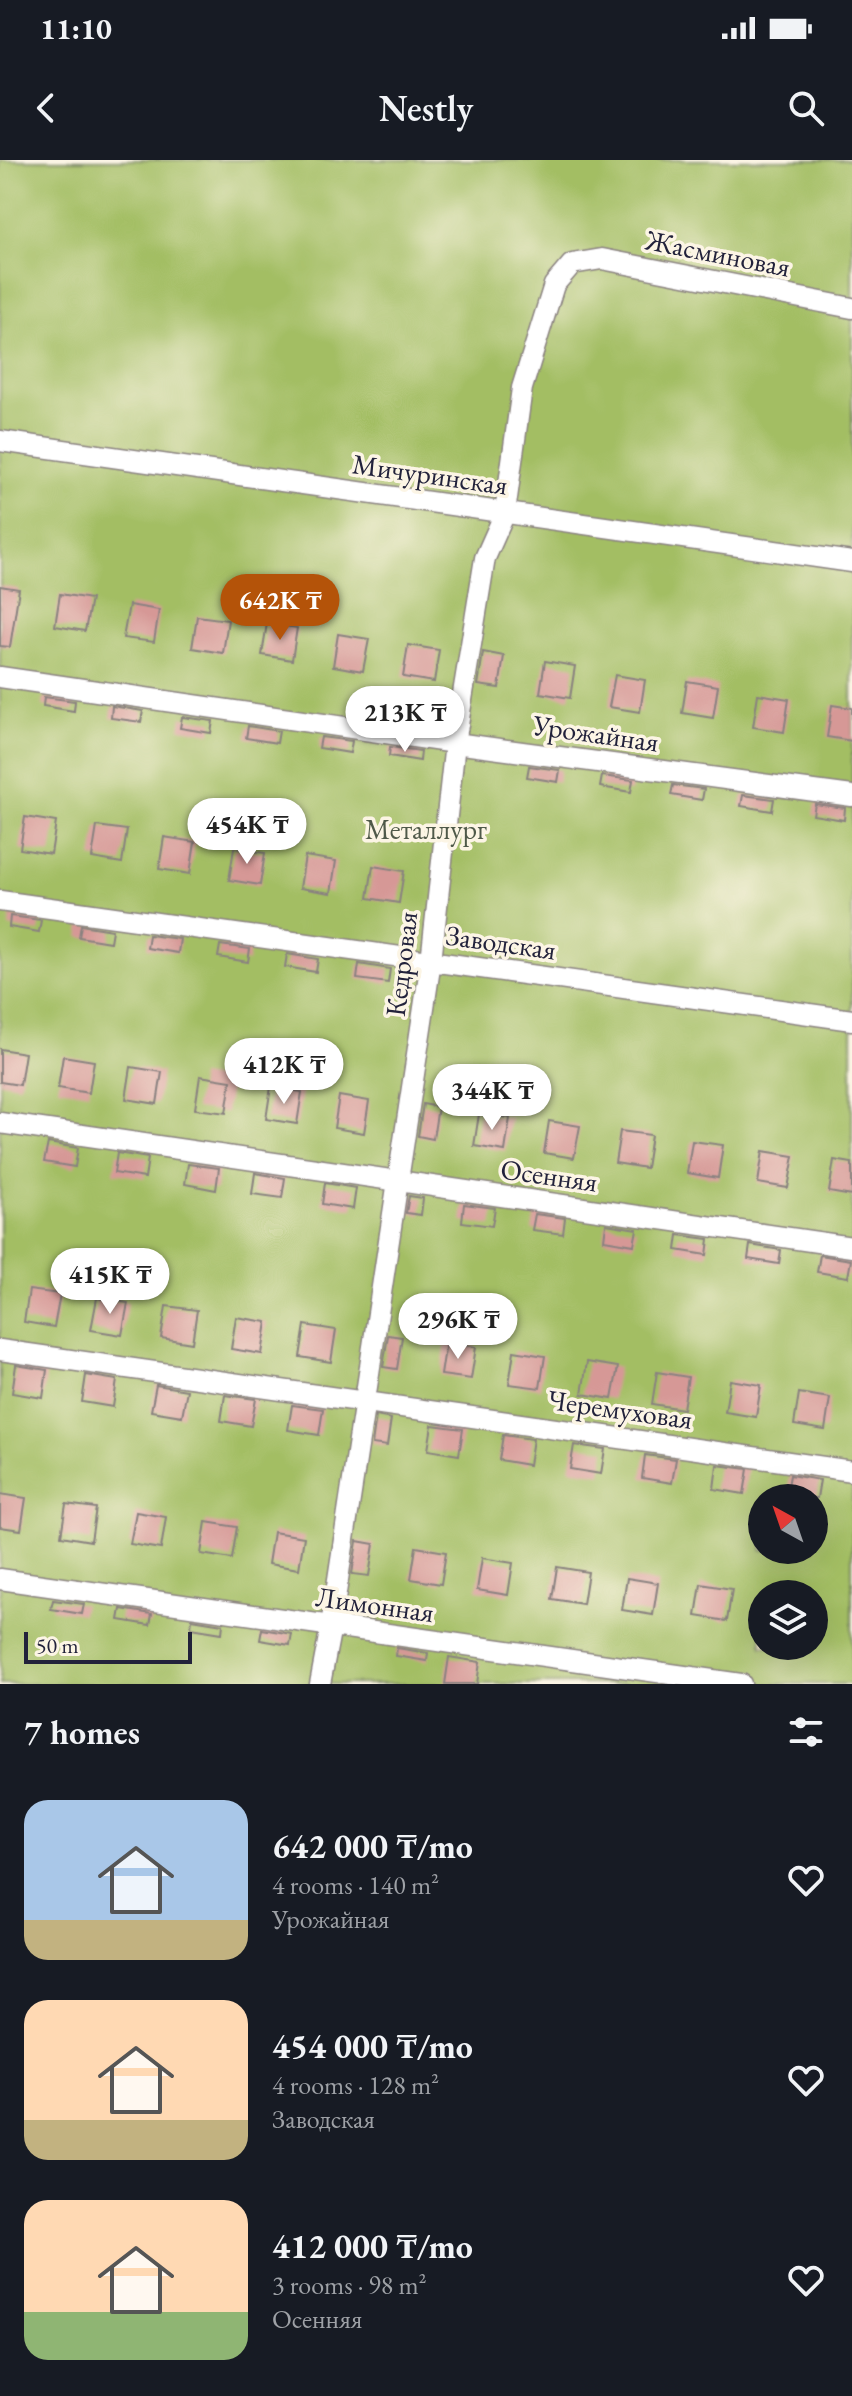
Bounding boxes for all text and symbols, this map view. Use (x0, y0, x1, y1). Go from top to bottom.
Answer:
text: 11:10 (40, 9, 112, 48)
text: Nestly (379, 85, 473, 132)
icon: back (24, 86, 68, 130)
icon: search (784, 86, 828, 130)
street label: Жасминовая (642, 221, 793, 285)
street label: Мичуринская (350, 445, 510, 503)
pin: 642K ₸ (215, 574, 345, 642)
text: 642K ₸ (238, 583, 322, 617)
pin: 213K ₸ (340, 686, 470, 754)
text: 213K ₸ (363, 695, 447, 729)
street label: Урожайная (530, 706, 661, 760)
pin: 454K ₸ (182, 798, 312, 866)
text: 454K ₸ (205, 807, 289, 841)
park label: Металлург (365, 811, 487, 847)
street label: Кедровая (377, 909, 425, 1019)
street label: Заводская (444, 916, 558, 968)
pin: 412K ₸ (219, 1038, 349, 1106)
text: 412K ₸ (242, 1047, 326, 1081)
pin: 344K ₸ (427, 1064, 557, 1132)
text: 344K ₸ (450, 1073, 534, 1107)
street label: Осенняя (498, 1150, 600, 1200)
pin: 415K ₸ (45, 1248, 175, 1316)
text: 415K ₸ (68, 1257, 152, 1291)
pin: 296K ₸ (393, 1293, 523, 1361)
text: 296K ₸ (416, 1302, 500, 1336)
street label: Черемуховая (545, 1381, 695, 1437)
north arrow (748, 1484, 828, 1564)
map controls (748, 1484, 828, 1660)
street label: Лимонная (314, 1578, 436, 1630)
button: layers (748, 1580, 828, 1660)
scale bar (24, 1628, 192, 1664)
text: 50 m (36, 1631, 79, 1660)
text: 7 homes (24, 1710, 140, 1754)
icon: filters (784, 1710, 828, 1754)
text: 642 000 ₸/mo (272, 1824, 473, 1868)
icon: home (88, 1832, 184, 1928)
icon: heart (784, 1858, 828, 1902)
text: 4 rooms · 140 m² (272, 1868, 439, 1902)
text: Урожайная (272, 1902, 389, 1936)
text: 454 000 ₸/mo (272, 2024, 473, 2068)
icon: home (88, 2032, 184, 2128)
icon: heart (784, 2058, 828, 2102)
text: 4 rooms · 128 m² (272, 2068, 439, 2102)
text: Заводская (272, 2102, 375, 2136)
text: 412 000 ₸/mo (272, 2224, 473, 2268)
icon: home (88, 2232, 184, 2328)
icon: heart (784, 2258, 828, 2302)
text: 3 rooms · 98 m² (272, 2268, 427, 2302)
text: Осенняя (272, 2302, 362, 2336)

